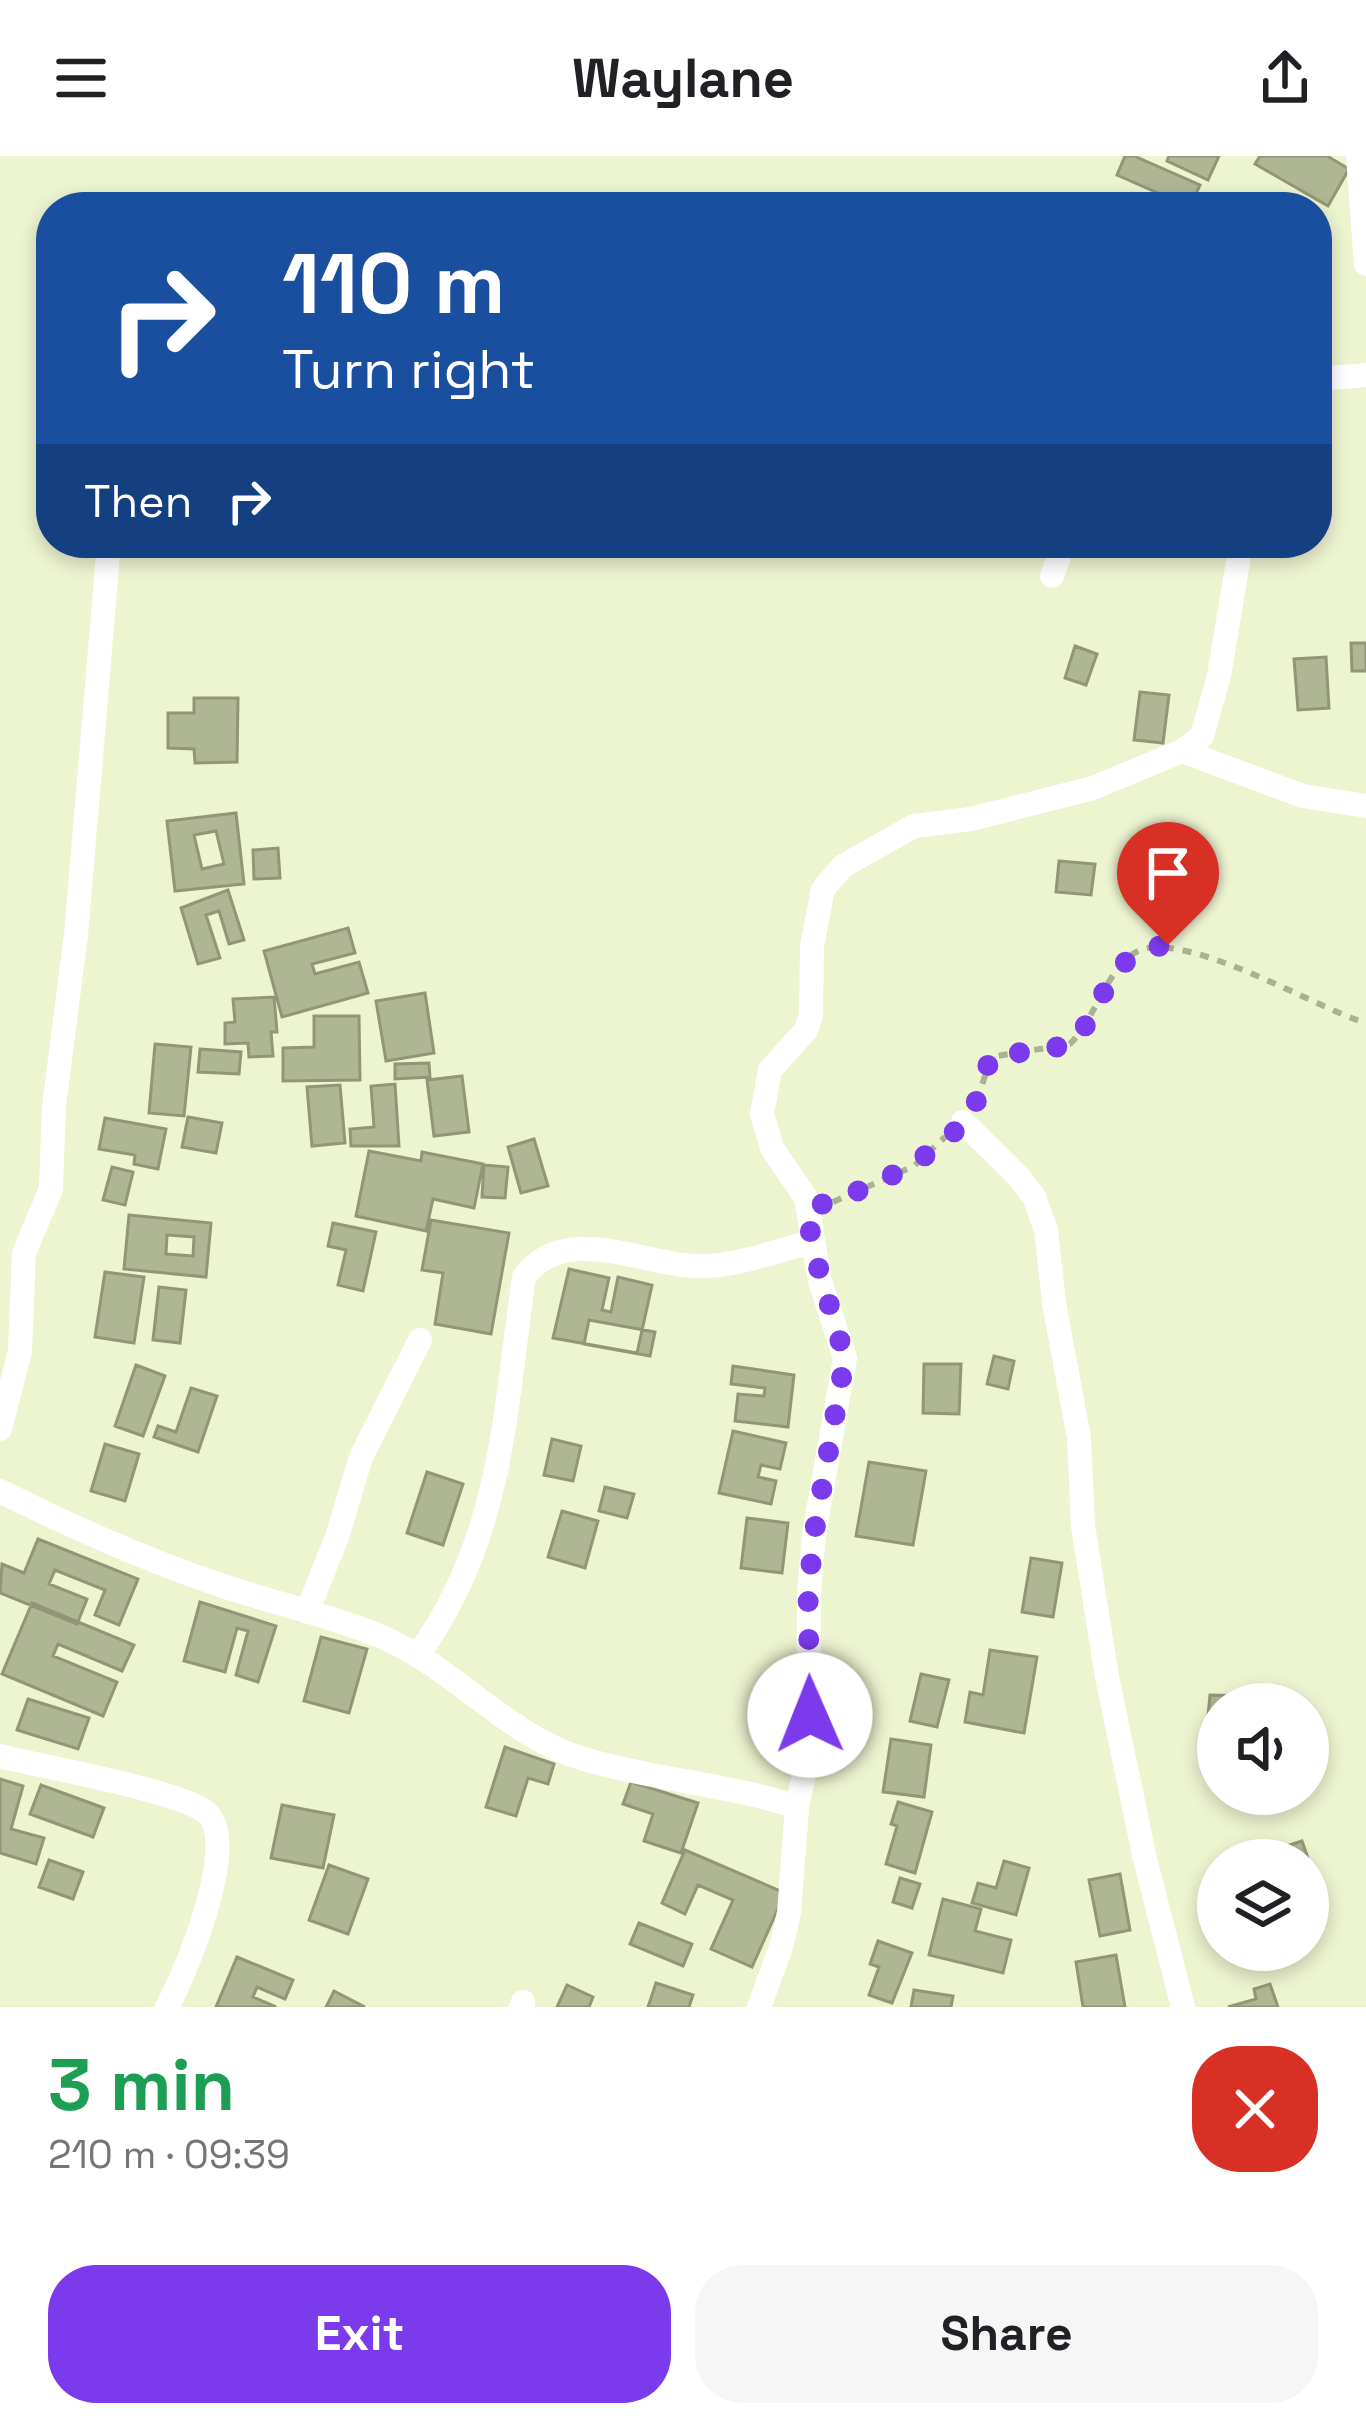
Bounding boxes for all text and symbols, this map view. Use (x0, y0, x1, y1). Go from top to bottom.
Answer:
text: Waylane (572, 44, 794, 113)
icon: menu (48, 45, 114, 111)
icon: share (1252, 45, 1318, 111)
text: 110 m (282, 230, 505, 338)
icon: right (84, 240, 240, 396)
text: Turn right (282, 335, 535, 404)
icon: right (216, 468, 282, 534)
text: Then (84, 473, 192, 530)
pin (1117, 822, 1219, 945)
icon: arrive (1135, 840, 1201, 906)
position arrow (747, 1652, 873, 1778)
map controls (1197, 1683, 1329, 1971)
button: sound (1197, 1683, 1329, 1815)
button: layers (1197, 1839, 1329, 1971)
text: 3 min (48, 2039, 235, 2131)
button: close (1192, 2046, 1318, 2172)
text: 210 m · 09:39 (48, 2130, 290, 2179)
button: Exit (48, 2265, 671, 2403)
button: Share (695, 2265, 1318, 2403)

